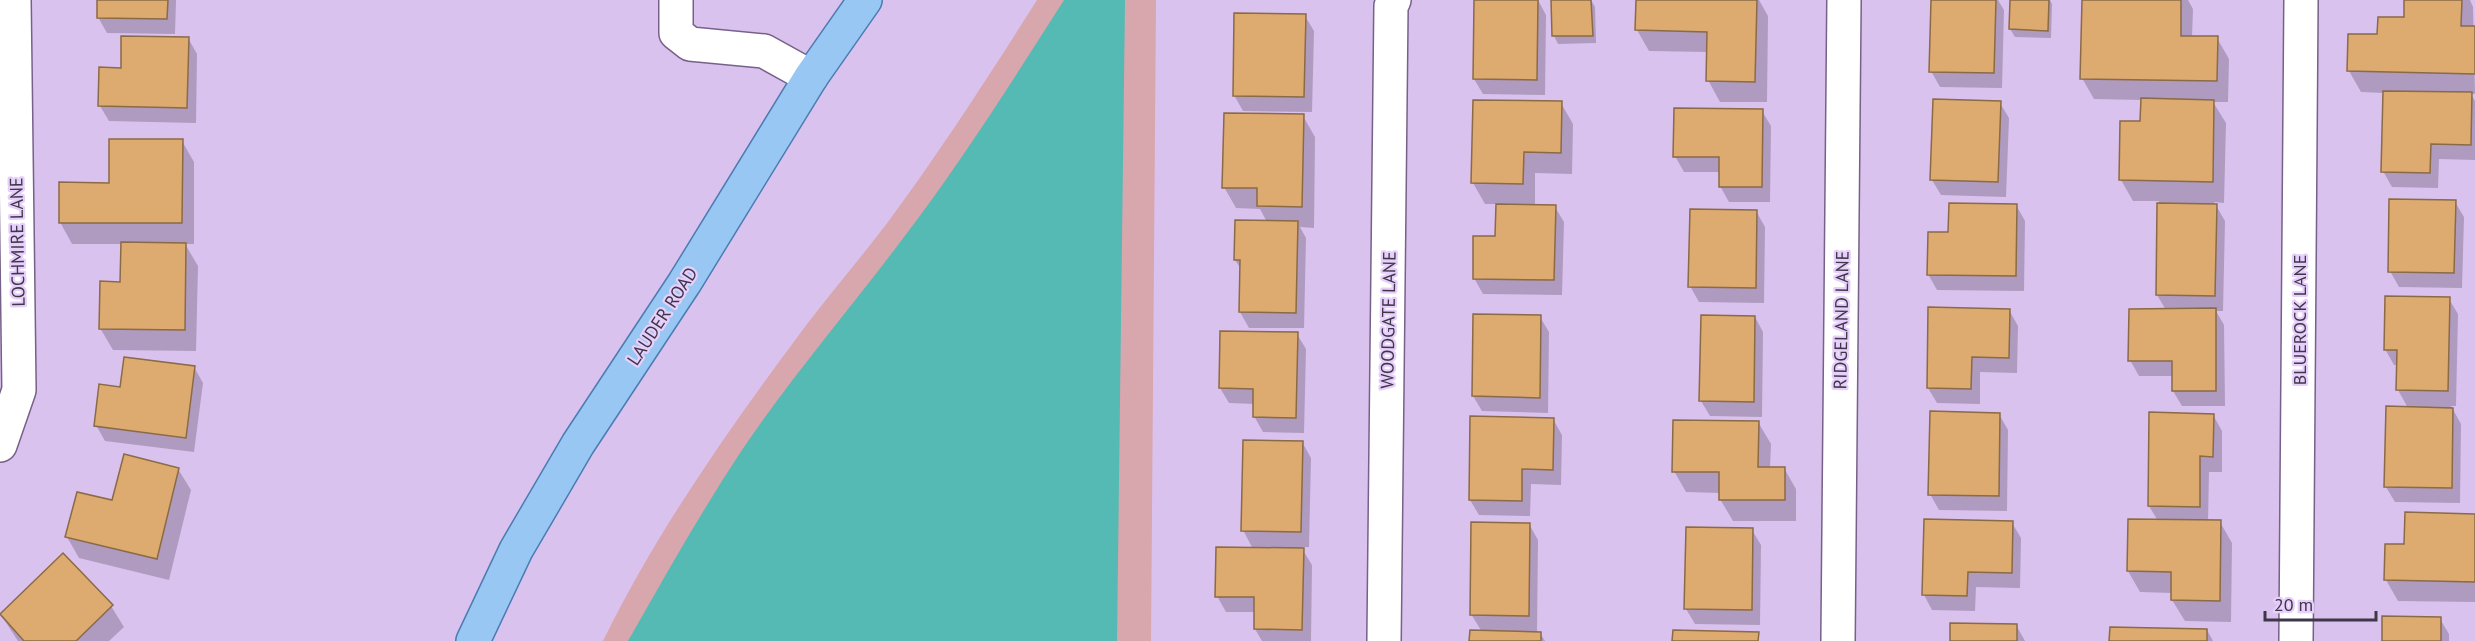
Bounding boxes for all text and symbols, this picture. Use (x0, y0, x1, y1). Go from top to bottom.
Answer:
street label: LOCHMIRE LANE (4, 177, 30, 307)
street label: RIDGELAND LANE (1828, 250, 1854, 390)
street label: WOODGATE LANE (1375, 251, 1401, 389)
street label: BLUEROCK LANE (2288, 255, 2311, 385)
street label: LAUDER ROAD (622, 262, 702, 370)
scale bar (2265, 584, 2376, 622)
text: 20 m (2274, 593, 2313, 616)

